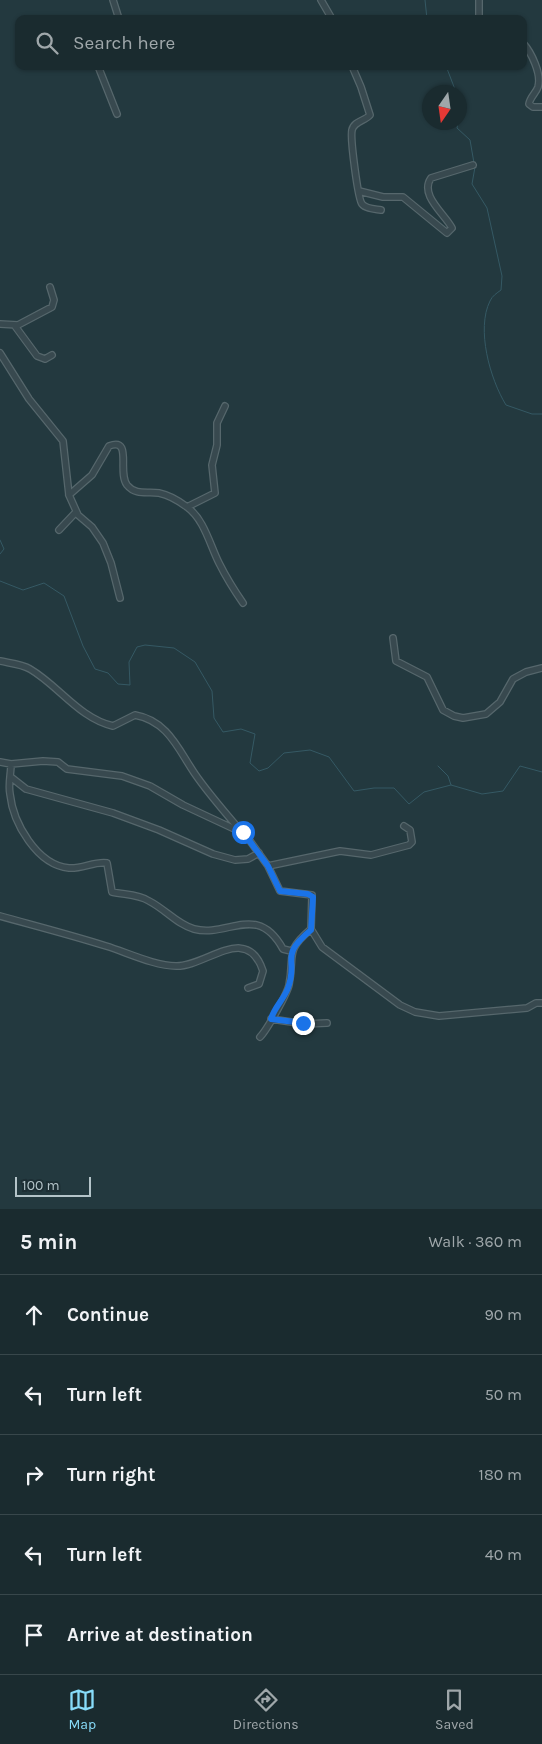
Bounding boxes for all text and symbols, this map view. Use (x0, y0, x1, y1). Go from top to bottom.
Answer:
search box (15, 15, 527, 70)
icon: search (33, 29, 61, 57)
text: Search here (73, 32, 175, 54)
north arrow (422, 85, 467, 130)
route start (232, 821, 255, 844)
route end (292, 1012, 315, 1035)
scale bar (15, 1174, 91, 1197)
text: 100 m (22, 1177, 60, 1194)
text: 5 min (20, 1230, 77, 1254)
text: Walk · 360 m (429, 1232, 522, 1251)
icon: ahead (20, 1301, 48, 1329)
text: Continue (67, 1304, 149, 1326)
text: 90 m (484, 1305, 522, 1324)
icon: left (20, 1381, 48, 1409)
text: Turn left (67, 1384, 142, 1406)
text: 50 m (485, 1385, 522, 1404)
icon: right (20, 1461, 48, 1489)
text: Turn right (67, 1464, 156, 1486)
text: 180 m (479, 1465, 522, 1484)
icon: left (20, 1541, 48, 1569)
text: Turn left (67, 1544, 142, 1566)
text: 40 m (485, 1545, 522, 1564)
icon: arrive (20, 1621, 48, 1649)
text: Arrive at destination (67, 1624, 253, 1646)
tab: Map (68, 1686, 96, 1733)
tab: Directions (233, 1686, 299, 1733)
tab: Saved (435, 1686, 474, 1733)

